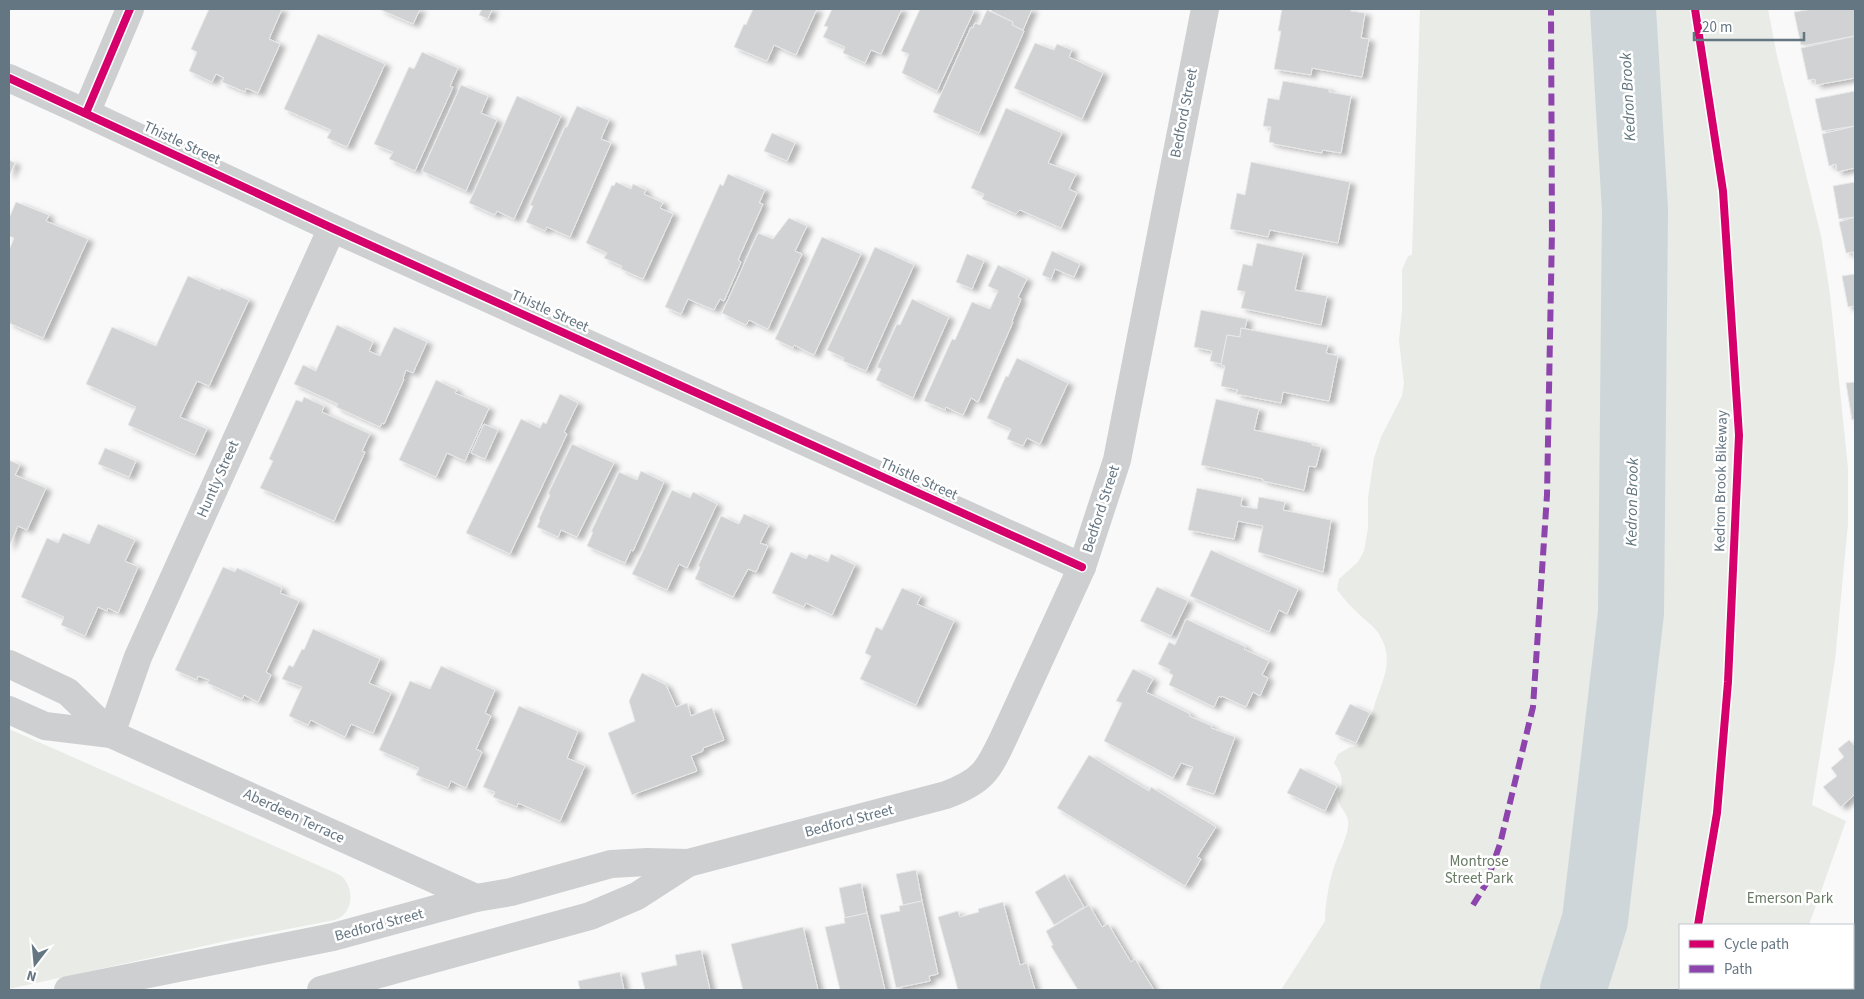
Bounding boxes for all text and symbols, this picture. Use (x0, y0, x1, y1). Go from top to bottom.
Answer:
scale bar (1694, 10, 1804, 42)
text: 20 m (1702, 17, 1732, 38)
water label: Kedron Brook (1615, 52, 1641, 142)
street label: Bedford Street (1165, 66, 1203, 160)
street label: Thistle Street (140, 116, 224, 170)
street label: Thistle Street (508, 285, 592, 337)
street label: Kedron Brook Bikeway (1709, 410, 1733, 552)
street label: Huntly Street (192, 437, 244, 521)
street label: Thistle Street (877, 453, 961, 505)
water label: Kedron Brook (1620, 457, 1644, 546)
street label: Bedford Street (1077, 463, 1125, 555)
street label: Aberdeen Terrace (240, 783, 348, 849)
street label: Bedford Street (802, 799, 896, 843)
park label: Montrose Street Park (1445, 851, 1514, 889)
park label: Emerson Park (1747, 888, 1834, 909)
street label: Bedford Street (332, 903, 426, 947)
legend (1679, 924, 1854, 989)
text: Cycle path (1724, 934, 1789, 955)
north arrow (10, 939, 60, 989)
text: Path (1724, 959, 1752, 980)
text: N (24, 965, 39, 986)

